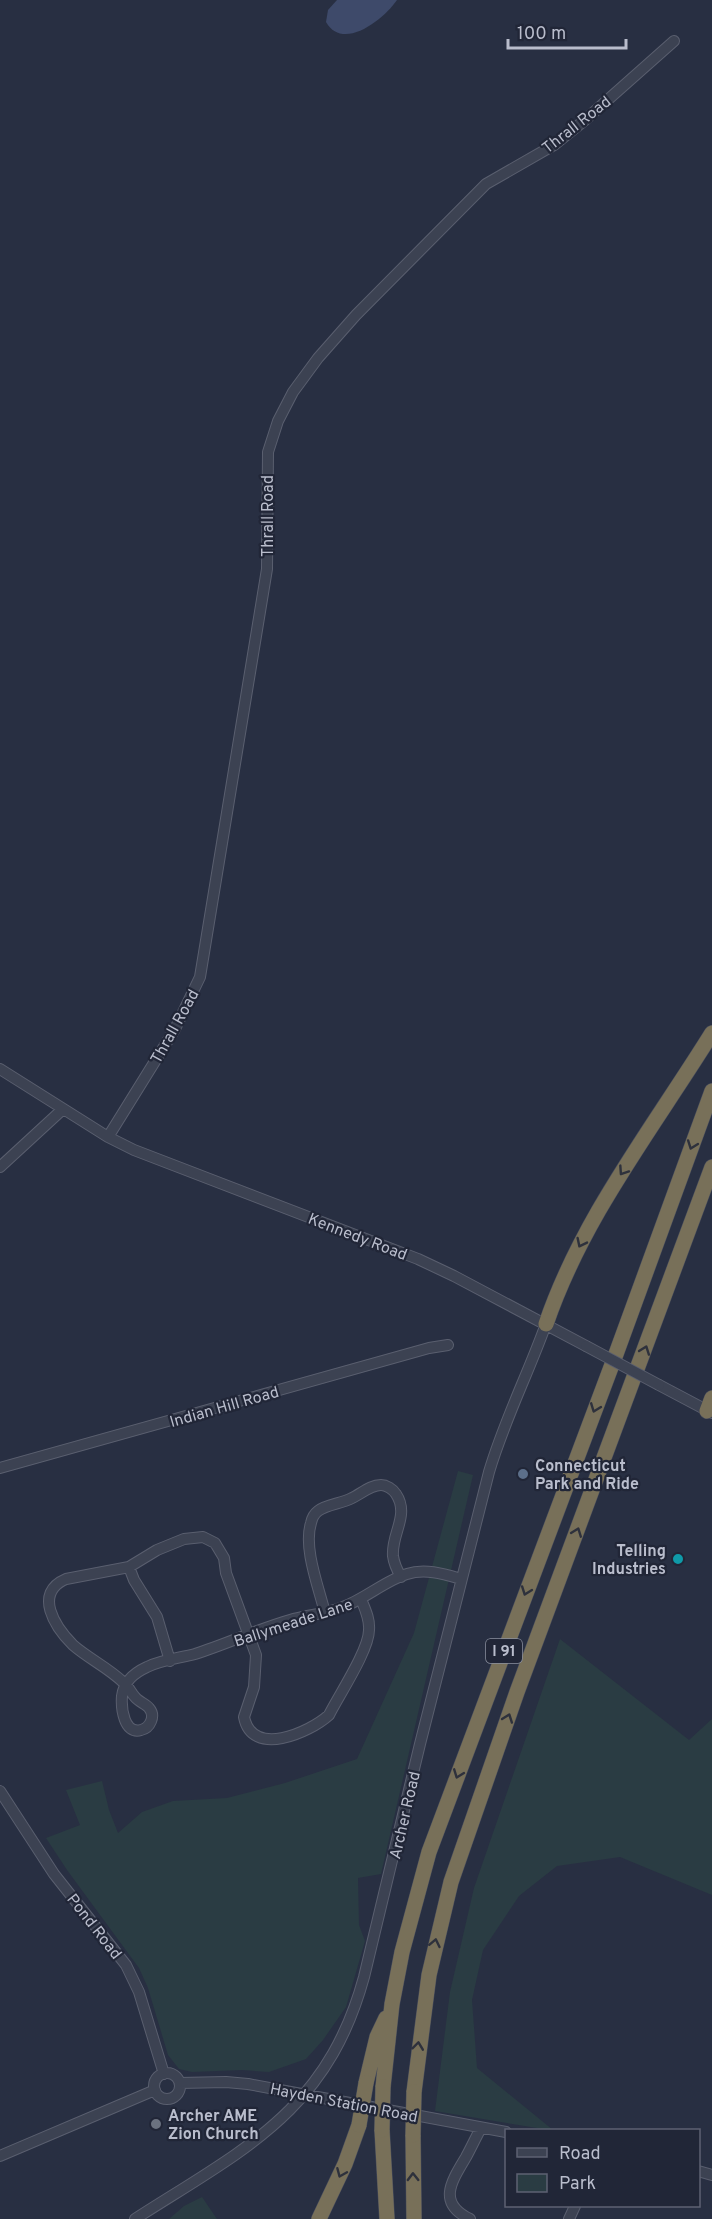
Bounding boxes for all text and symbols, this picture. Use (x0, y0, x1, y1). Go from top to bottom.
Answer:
scale bar (508, 12, 626, 50)
text: 100 m (517, 23, 566, 46)
street label: Thrall Road (539, 92, 616, 159)
street label: Thrall Road (259, 475, 279, 557)
street label: Thrall Road (147, 986, 204, 1068)
one-way arrow (686, 1139, 699, 1150)
one-way arrow (619, 1164, 630, 1175)
street label: Kennedy Road (305, 1210, 410, 1266)
one-way arrow (576, 1236, 588, 1247)
one-way arrow (638, 1345, 651, 1356)
street label: Indian Hill Road (168, 1383, 281, 1433)
one-way arrow (590, 1403, 603, 1413)
place label: Connecticut Park and Ride (535, 1457, 639, 1495)
marker: Connecticut Park and Ride (516, 1467, 530, 1481)
one-way arrow (569, 1528, 582, 1538)
place label: Telling Industries (592, 1542, 666, 1580)
marker: Telling Industries (671, 1552, 685, 1566)
one-way arrow (521, 1585, 534, 1596)
street label: Ballymeade Lane (232, 1595, 356, 1653)
road number: I 91 (486, 1639, 522, 1663)
one-way arrow (500, 1713, 513, 1724)
one-way arrow (453, 1767, 465, 1778)
street label: Archer Road (386, 1769, 426, 1861)
street label: Pond Road (62, 1890, 125, 1964)
one-way arrow (428, 1938, 441, 1948)
one-way arrow (412, 2042, 424, 2051)
street label: Hayden Station Road (268, 2080, 419, 2128)
place label: Archer AME Zion Church (168, 2107, 259, 2145)
marker: Archer AME Zion Church (149, 2117, 163, 2131)
legend (505, 2129, 700, 2207)
text: Road (559, 2143, 601, 2166)
one-way arrow (336, 2166, 348, 2177)
one-way arrow (407, 2172, 419, 2181)
text: Park (559, 2173, 596, 2196)

